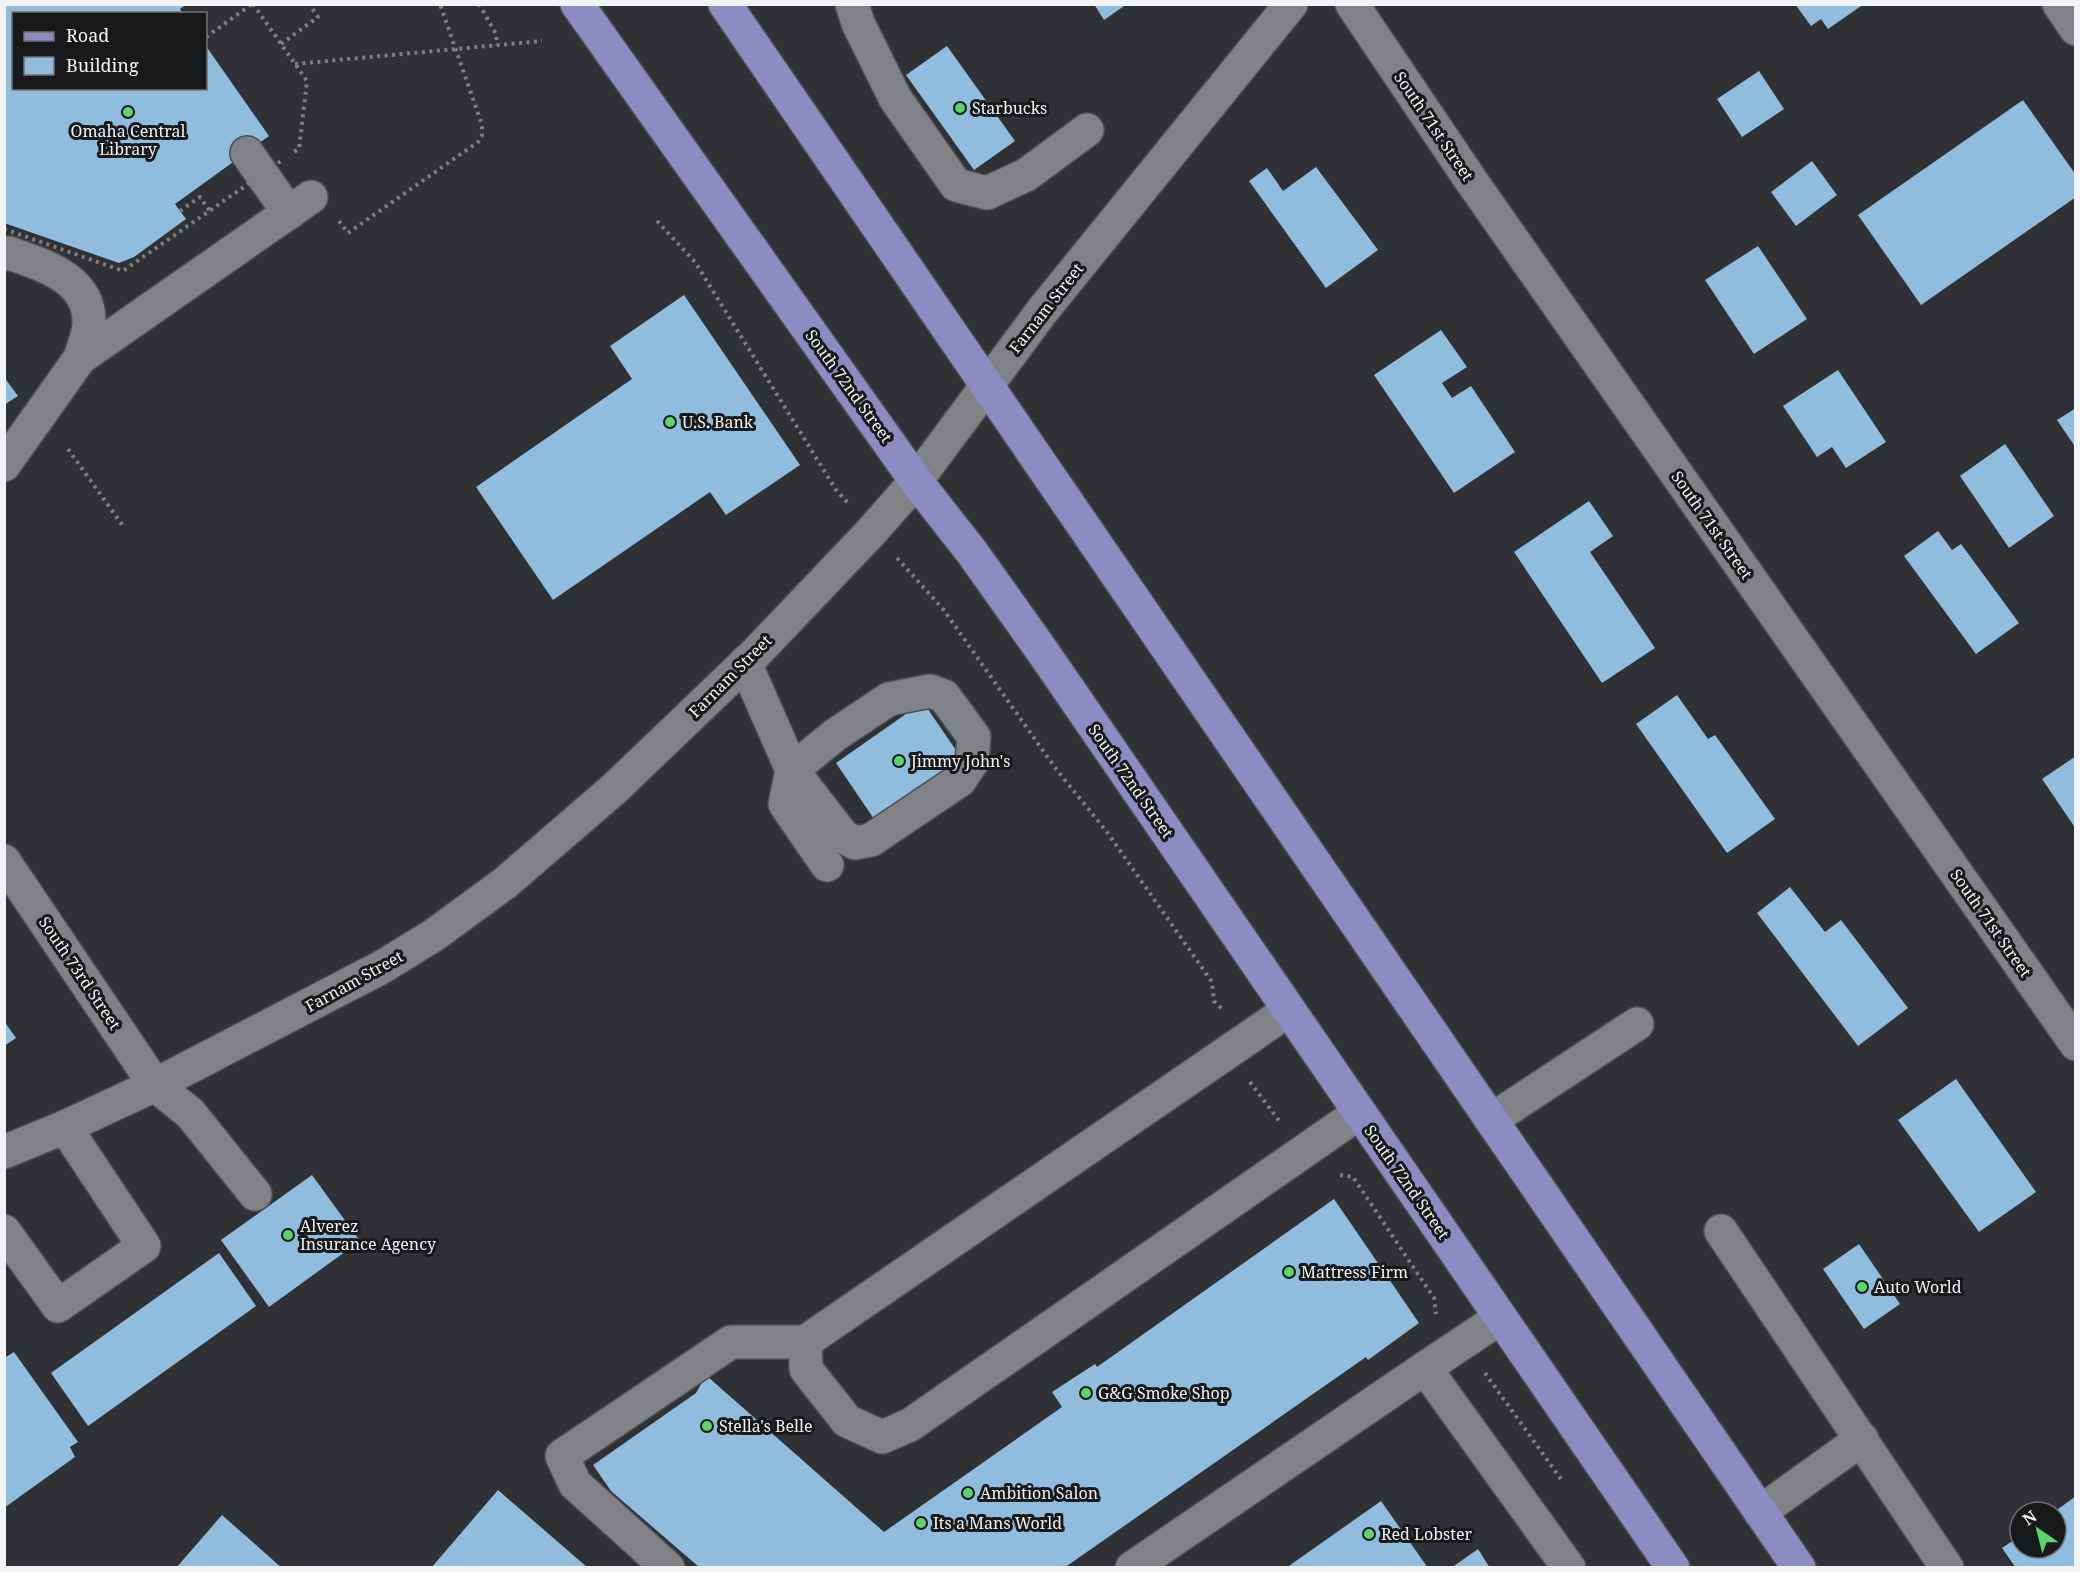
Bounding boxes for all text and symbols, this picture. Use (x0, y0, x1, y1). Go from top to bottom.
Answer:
legend (12, 12, 207, 90)
text: Road (66, 23, 109, 47)
text: Building (66, 53, 139, 77)
street label: South 71st Street (1389, 67, 1479, 185)
place label: Starbucks (972, 97, 1047, 119)
marker: Starbucks (953, 101, 967, 115)
marker: Omaha Central Library (121, 105, 135, 119)
place label: Omaha Central Library (71, 120, 185, 160)
street label: Farnam Street (1004, 258, 1088, 358)
street label: South 72nd Street (800, 325, 898, 447)
place label: U.S. Bank (682, 411, 754, 433)
marker: U.S. Bank (663, 415, 677, 429)
street label: South 71st Street (1666, 466, 1758, 584)
street label: Farnam Street (684, 630, 776, 722)
street label: South 72nd Street (1083, 719, 1179, 843)
place label: Jimmy John's (910, 750, 1010, 772)
marker: Jimmy John's (892, 754, 906, 768)
street label: South 71st Street (1945, 864, 2037, 982)
street label: South 73rd Street (34, 912, 126, 1034)
street label: Farnam Street (301, 945, 407, 1017)
street label: South 72nd Street (1359, 1120, 1455, 1244)
place label: Alverez Insurance Agency (300, 1215, 437, 1255)
marker: Alverez Insurance Agency (281, 1228, 295, 1242)
place label: Mattress Firm (1301, 1261, 1408, 1283)
marker: Mattress Firm (1282, 1265, 1296, 1279)
place label: Auto World (1874, 1276, 1962, 1298)
marker: Auto World (1855, 1280, 1869, 1294)
place label: G&G Smoke Shop (1098, 1382, 1230, 1404)
marker: G&G Smoke Shop (1079, 1386, 1093, 1400)
place label: Stella's Belle (719, 1415, 813, 1437)
marker: Stella's Belle (700, 1419, 714, 1433)
place label: Ambition Salon (980, 1482, 1098, 1504)
marker: Ambition Salon (961, 1486, 975, 1500)
north arrow (2008, 1500, 2068, 1560)
text: N (2018, 1505, 2041, 1530)
place label: Its a Mans World (933, 1512, 1062, 1534)
marker: Its a Mans World (914, 1516, 928, 1530)
place label: Red Lobster (1381, 1523, 1472, 1545)
marker: Red Lobster (1362, 1527, 1376, 1541)

